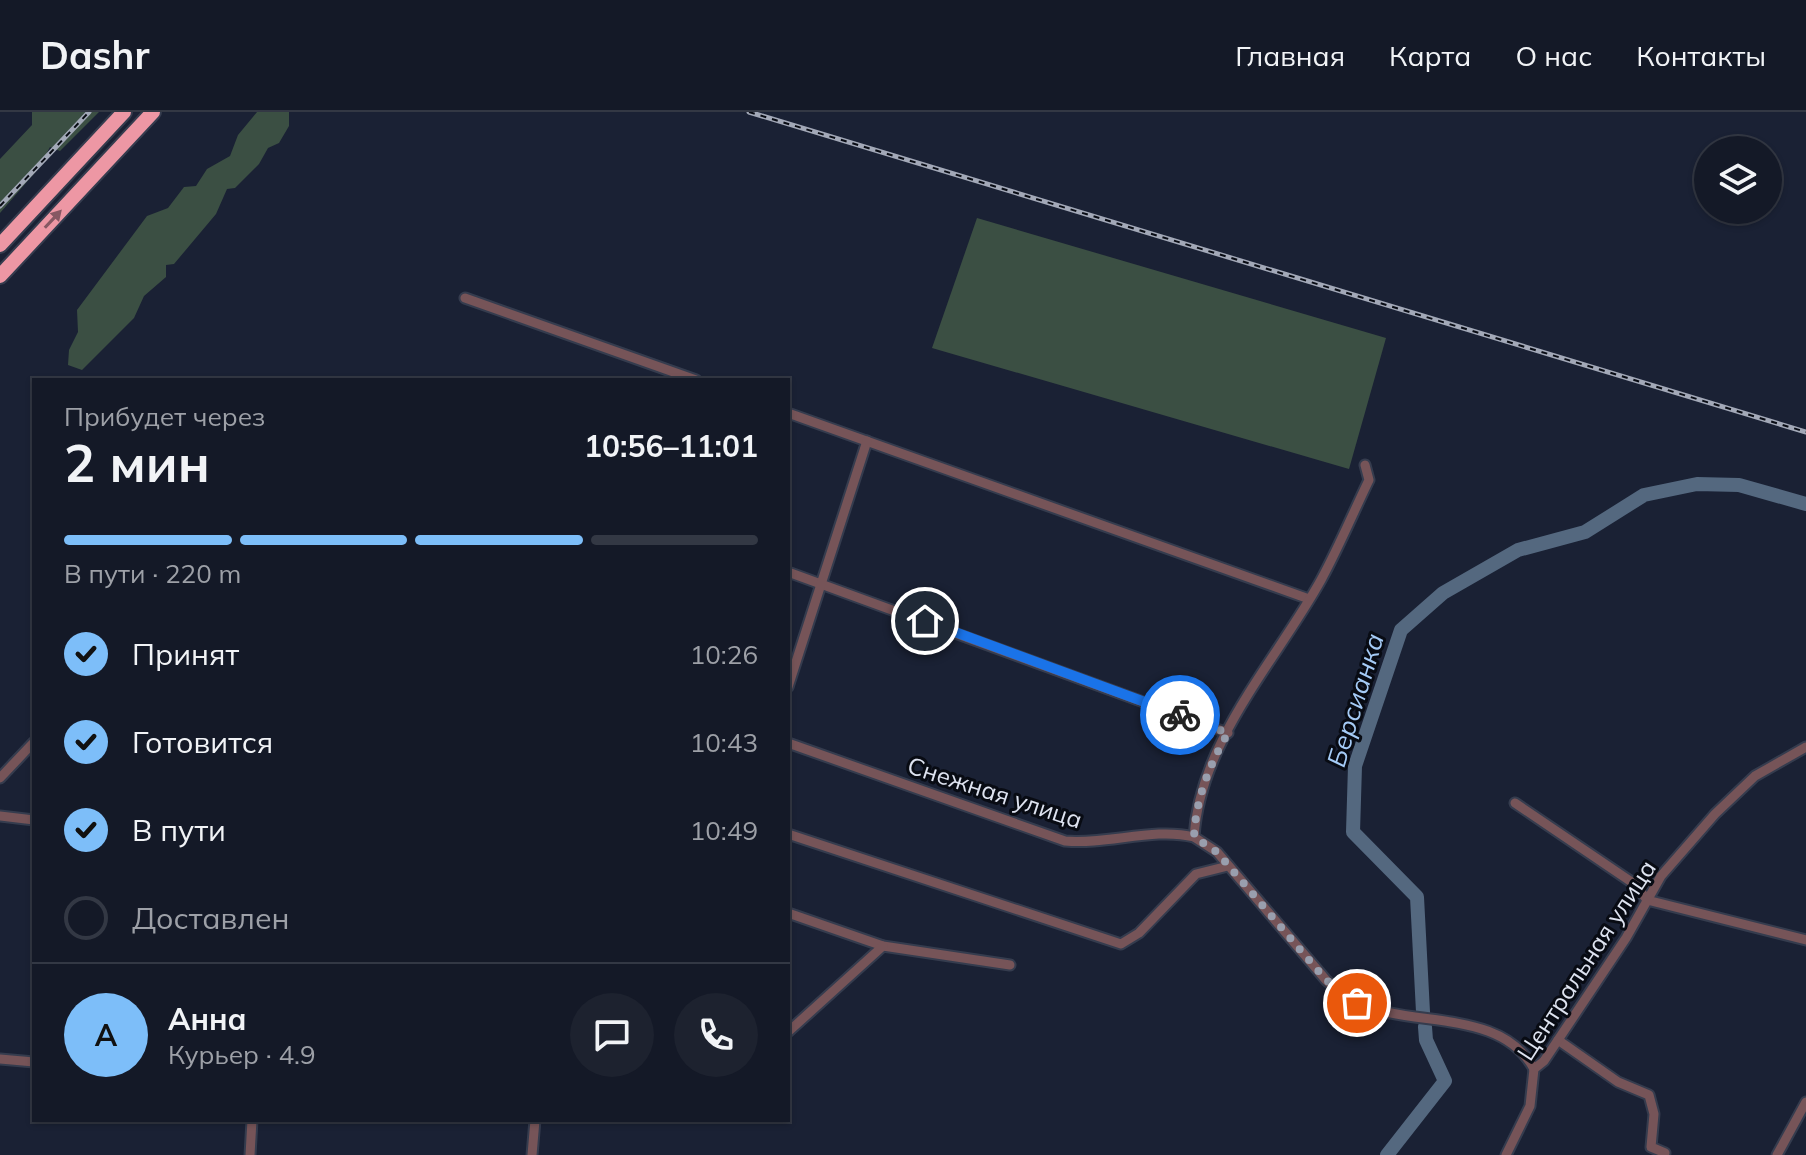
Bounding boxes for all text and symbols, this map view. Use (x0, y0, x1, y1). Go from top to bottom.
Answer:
text: Dashr (40, 31, 149, 79)
text: Главная (1235, 38, 1345, 73)
text: Карта (1389, 38, 1471, 73)
text: О нас (1515, 38, 1592, 73)
text: Контакты (1636, 38, 1766, 73)
map controls (1694, 136, 1782, 224)
button: layers (1694, 136, 1782, 224)
one-way arrow (44, 210, 62, 229)
text: Прибудет через (64, 400, 265, 433)
text: 10:56–11:01 (584, 427, 758, 465)
text: 2 мин (64, 430, 210, 495)
text: В пути · 220 m (64, 557, 241, 590)
pin (891, 587, 959, 655)
icon: home (903, 599, 947, 643)
water label: Берсианка (1319, 629, 1391, 771)
icon: check (64, 632, 108, 676)
text: Принят (132, 635, 239, 673)
text: 10:26 (690, 638, 758, 671)
courier (1140, 675, 1220, 755)
icon: bike (1158, 693, 1202, 737)
icon: check (64, 720, 108, 764)
text: Готовится (132, 723, 273, 761)
text: 10:43 (690, 726, 758, 759)
street label: Снежная улица (904, 750, 1086, 834)
icon: check (64, 808, 108, 852)
text: В пути (132, 811, 226, 849)
text: 10:49 (690, 814, 758, 847)
street label: Центральная улица (1510, 854, 1662, 1066)
text: Доставлен (132, 899, 290, 937)
pin (1323, 969, 1391, 1037)
icon: bag (1335, 981, 1379, 1025)
button: chat (570, 993, 654, 1077)
button: phone (674, 993, 758, 1077)
text: Анна (168, 1000, 247, 1038)
text: А (95, 1016, 117, 1054)
text: Курьер · 4.9 (168, 1038, 316, 1071)

